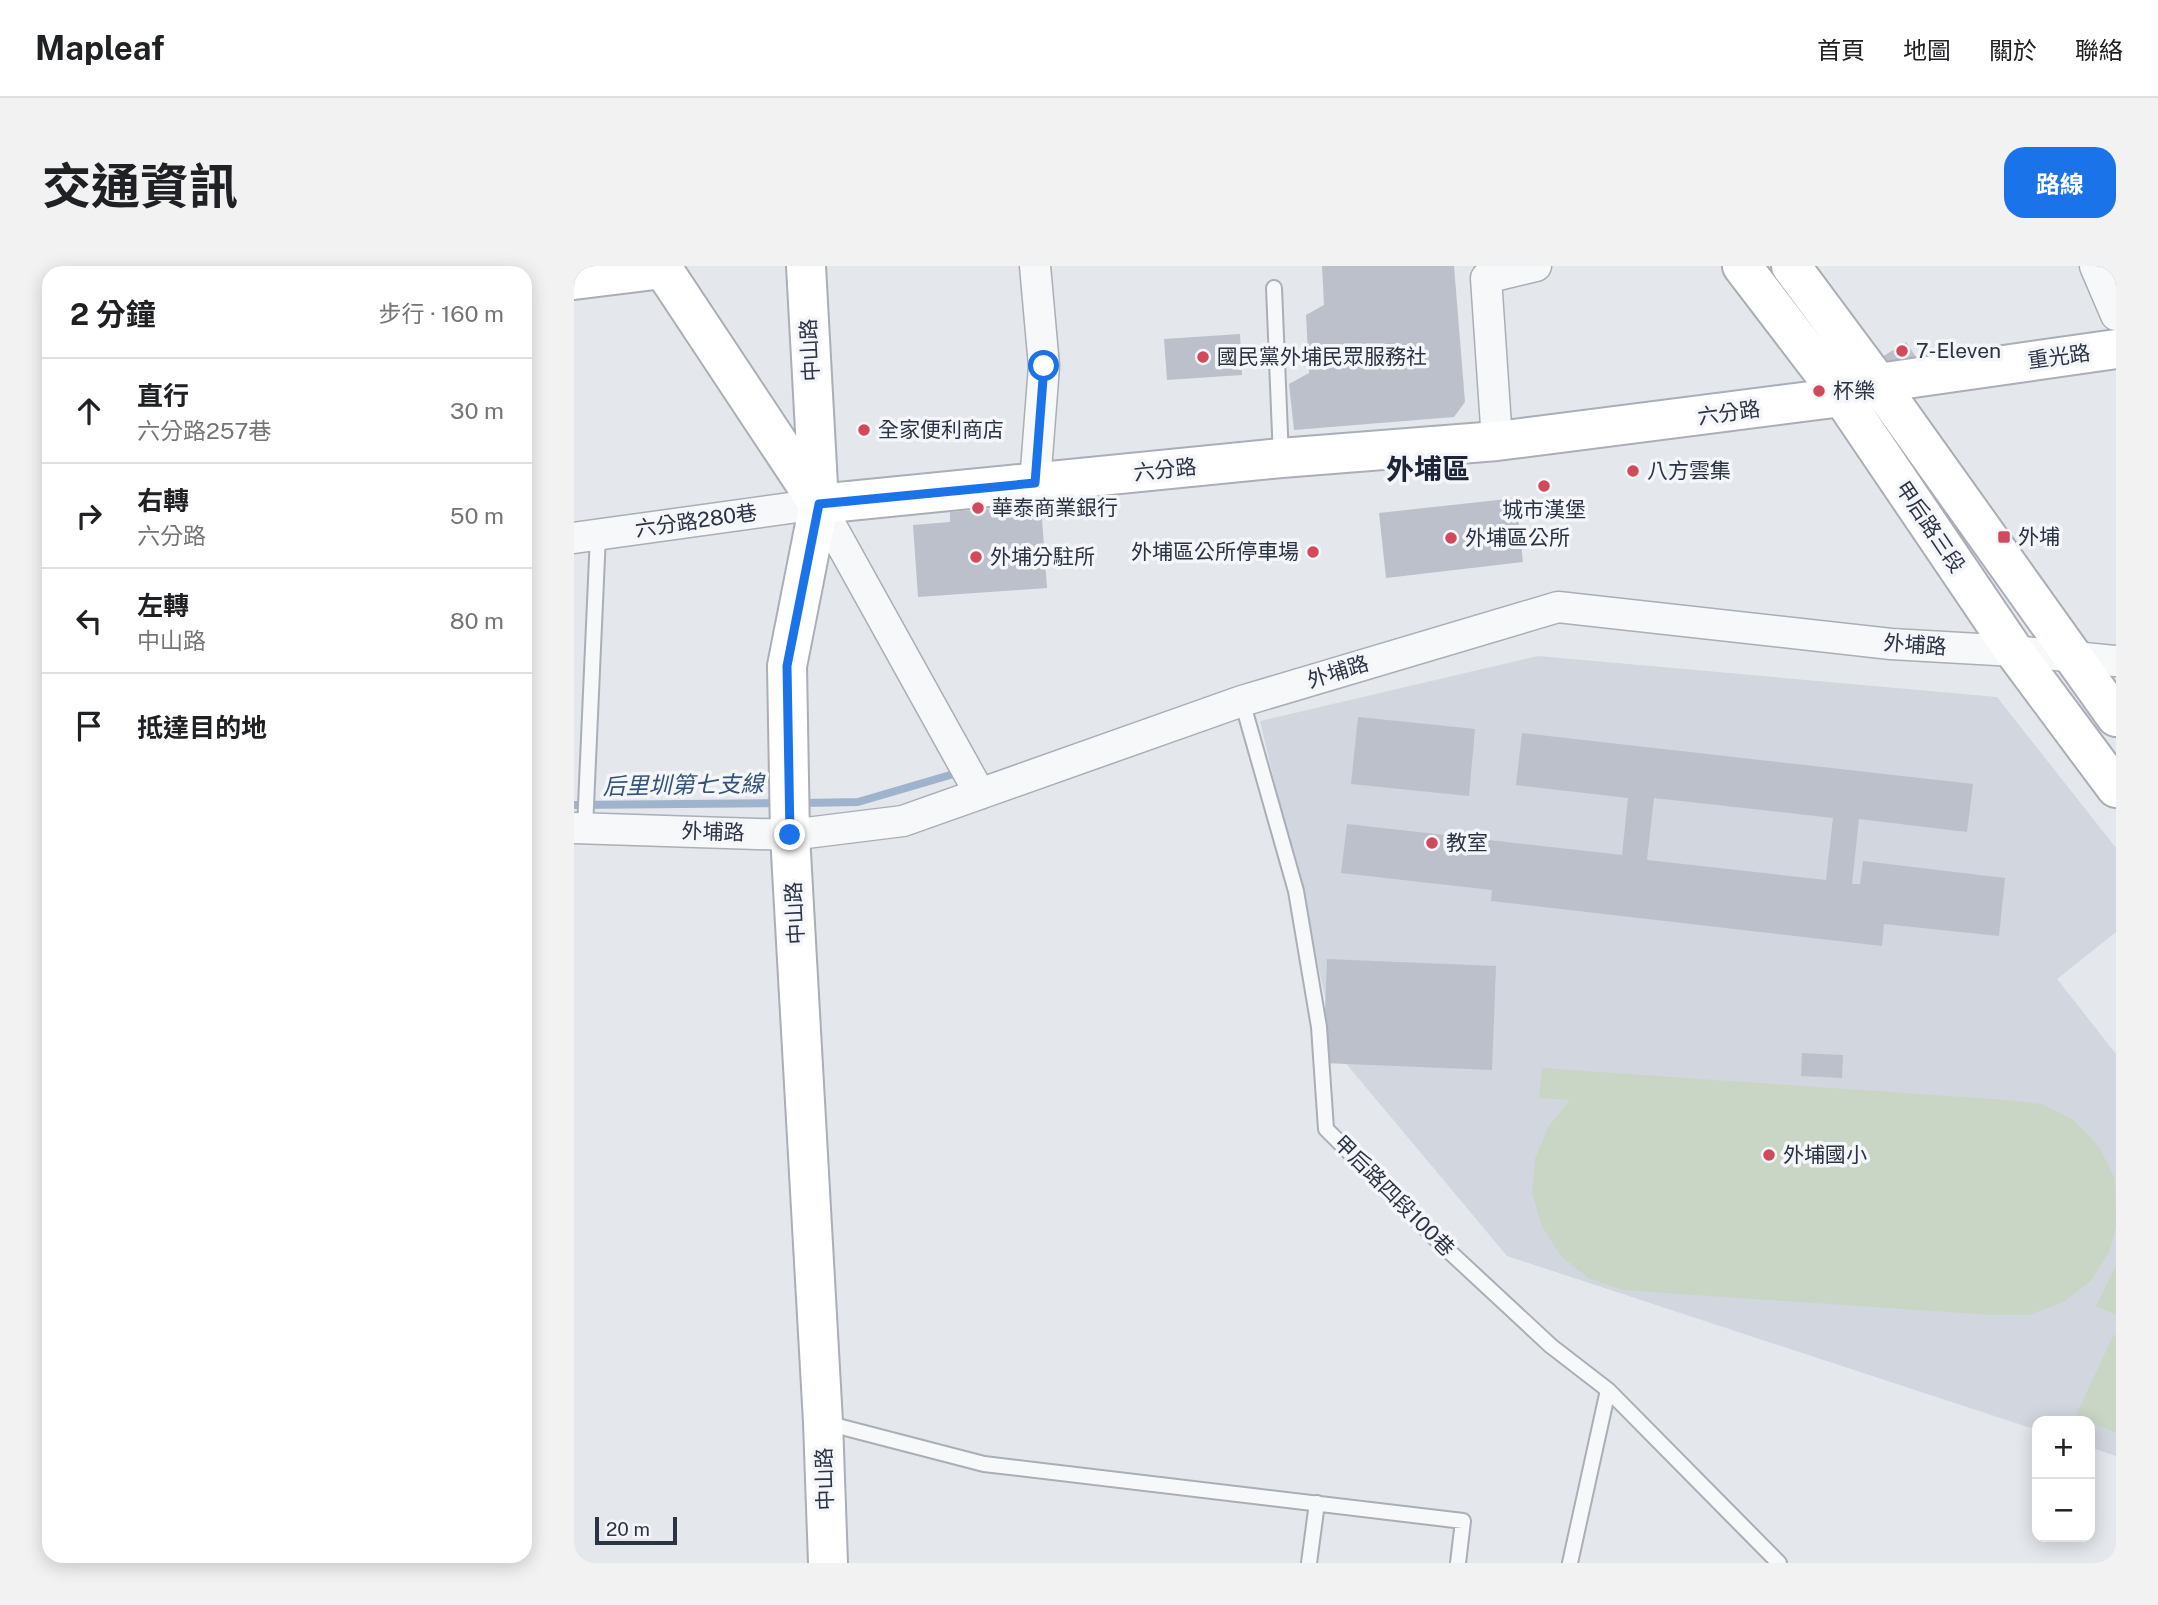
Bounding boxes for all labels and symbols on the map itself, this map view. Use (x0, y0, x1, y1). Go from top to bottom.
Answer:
street label: 中山路 (795, 318, 824, 382)
place label: 7-Eleven (1916, 338, 2001, 363)
street label: 重光路 (2026, 340, 2092, 373)
marker: 7-Eleven (1894, 343, 1910, 359)
place label: 國民黨外埔民眾服務社 (1217, 344, 1427, 369)
marker: 國民黨外埔民眾服務社 (1195, 349, 1211, 365)
route start (1028, 350, 1059, 381)
place label: 杯樂 (1833, 378, 1875, 403)
marker: 杯樂 (1811, 383, 1827, 399)
street label: 六分路 (1696, 396, 1762, 429)
place label: 全家便利商店 (878, 417, 1004, 442)
marker: 全家便利商店 (856, 422, 872, 438)
district label: 外埔區 (1386, 452, 1470, 485)
street label: 六分路 (1132, 454, 1198, 485)
place label: 八方雲集 (1647, 458, 1731, 483)
marker: 八方雲集 (1625, 463, 1641, 479)
street label: 甲后路三段 (1891, 476, 1970, 577)
marker: 城市漢堡 (1536, 478, 1552, 494)
place label: 華泰商業銀行 (992, 495, 1118, 520)
place label: 城市漢堡 (1502, 497, 1586, 522)
street label: 六分路280巷 (633, 500, 758, 541)
marker: 華泰商業銀行 (970, 500, 986, 516)
place label: 外埔 (2018, 524, 2060, 549)
place label: 外埔區公所 (1465, 525, 1570, 550)
marker: 外埔 (1996, 529, 2012, 545)
marker: 外埔區公所 (1443, 530, 1459, 546)
place label: 外埔區公所停車場 (1131, 539, 1299, 564)
place label: 外埔分駐所 (990, 544, 1095, 569)
marker: 外埔區公所停車場 (1305, 544, 1321, 560)
marker: 外埔分駐所 (968, 549, 984, 565)
street label: 外埔路 (1883, 630, 1947, 659)
street label: 外埔路 (1304, 650, 1372, 693)
water label: 后里圳第七支線 (602, 770, 767, 799)
street label: 外埔路 (681, 818, 745, 845)
route end (774, 819, 805, 850)
place label: 教室 (1446, 830, 1488, 855)
marker: 教室 (1424, 835, 1440, 851)
street label: 中山路 (780, 881, 809, 945)
street label: 甲后路四段100巷 (1329, 1130, 1460, 1261)
place label: 外埔國小 (1783, 1142, 1867, 1167)
marker: 外埔國小 (1761, 1147, 1777, 1163)
street label: 中山路 (811, 1447, 838, 1511)
scale bar (595, 1514, 677, 1546)

